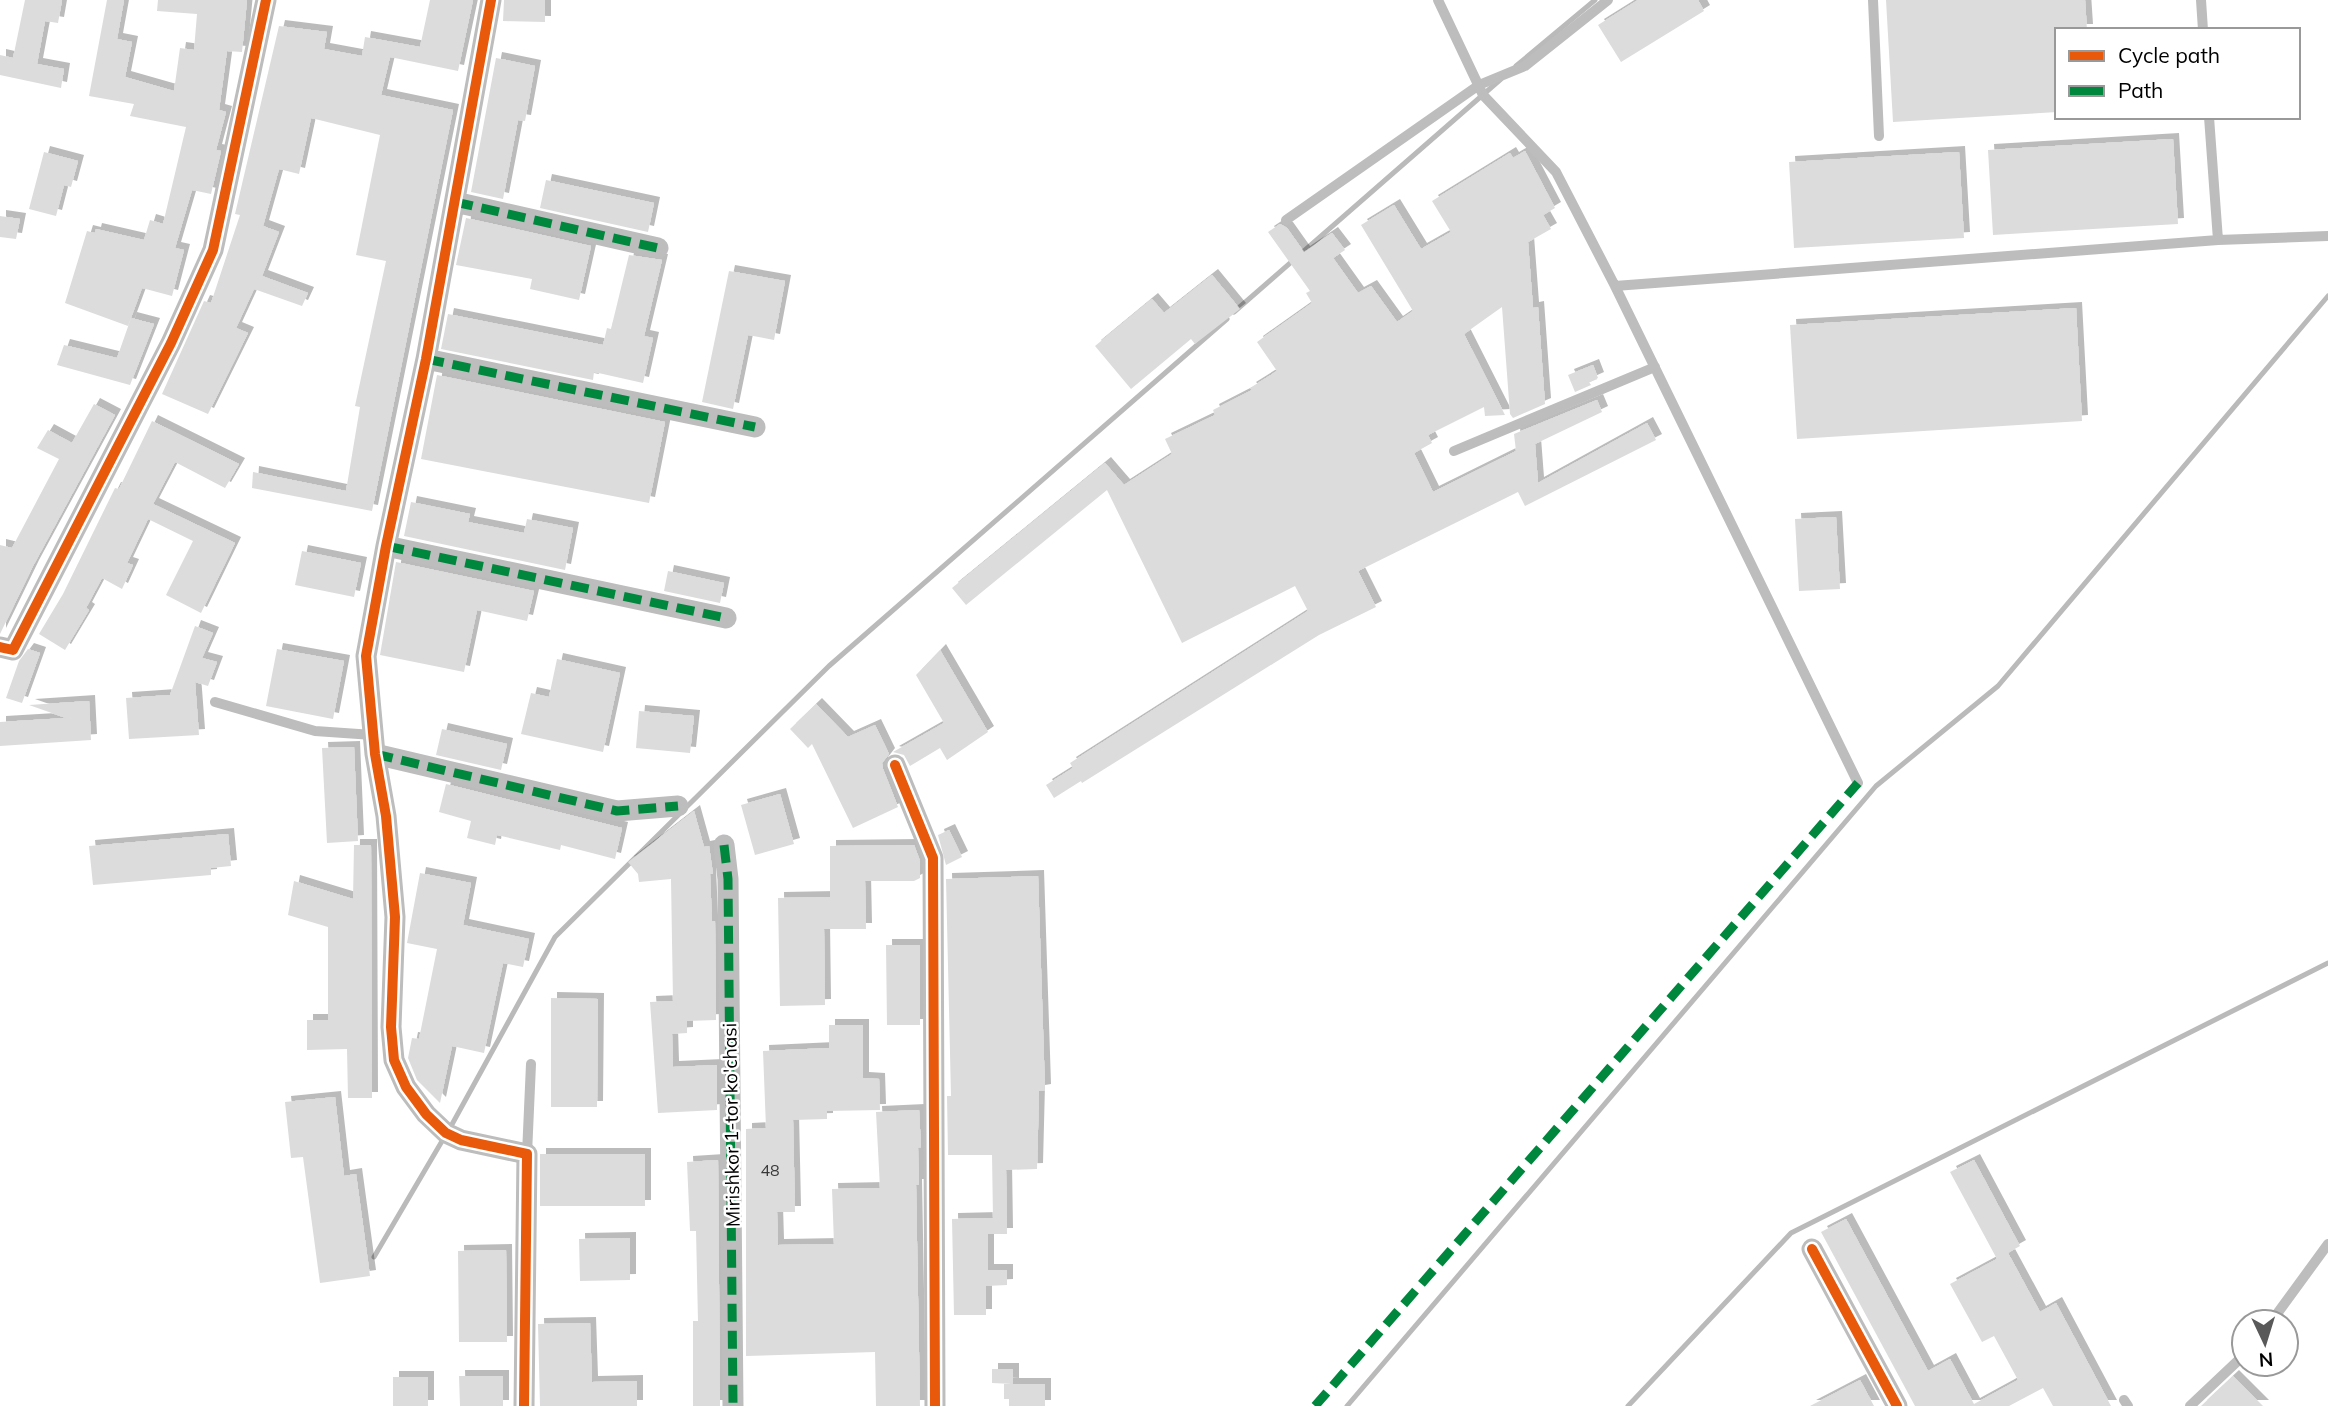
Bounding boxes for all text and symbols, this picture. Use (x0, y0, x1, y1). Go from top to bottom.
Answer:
legend (2055, 28, 2300, 119)
text: Cycle path (2118, 42, 2220, 68)
text: Path (2118, 77, 2163, 103)
street label: Mirishkor 1-tor ko'chasi (717, 1023, 745, 1227)
house number: 48 (760, 1160, 780, 1180)
north arrow (2230, 1308, 2300, 1378)
text: N (2258, 1347, 2274, 1372)

